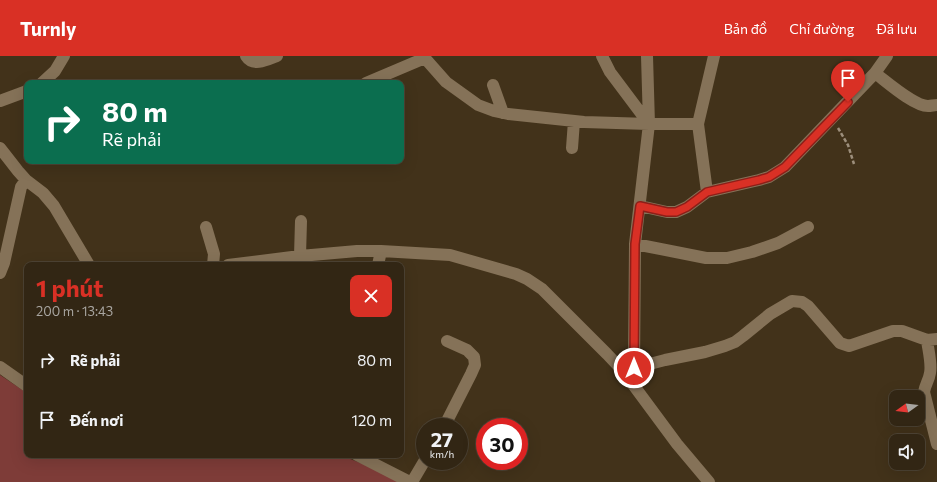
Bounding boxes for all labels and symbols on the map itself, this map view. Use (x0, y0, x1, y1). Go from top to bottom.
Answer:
pin (831, 61, 865, 102)
position arrow (613, 347, 655, 389)
north arrow (889, 390, 925, 426)
speed limit sign: 30 (476, 418, 528, 470)

